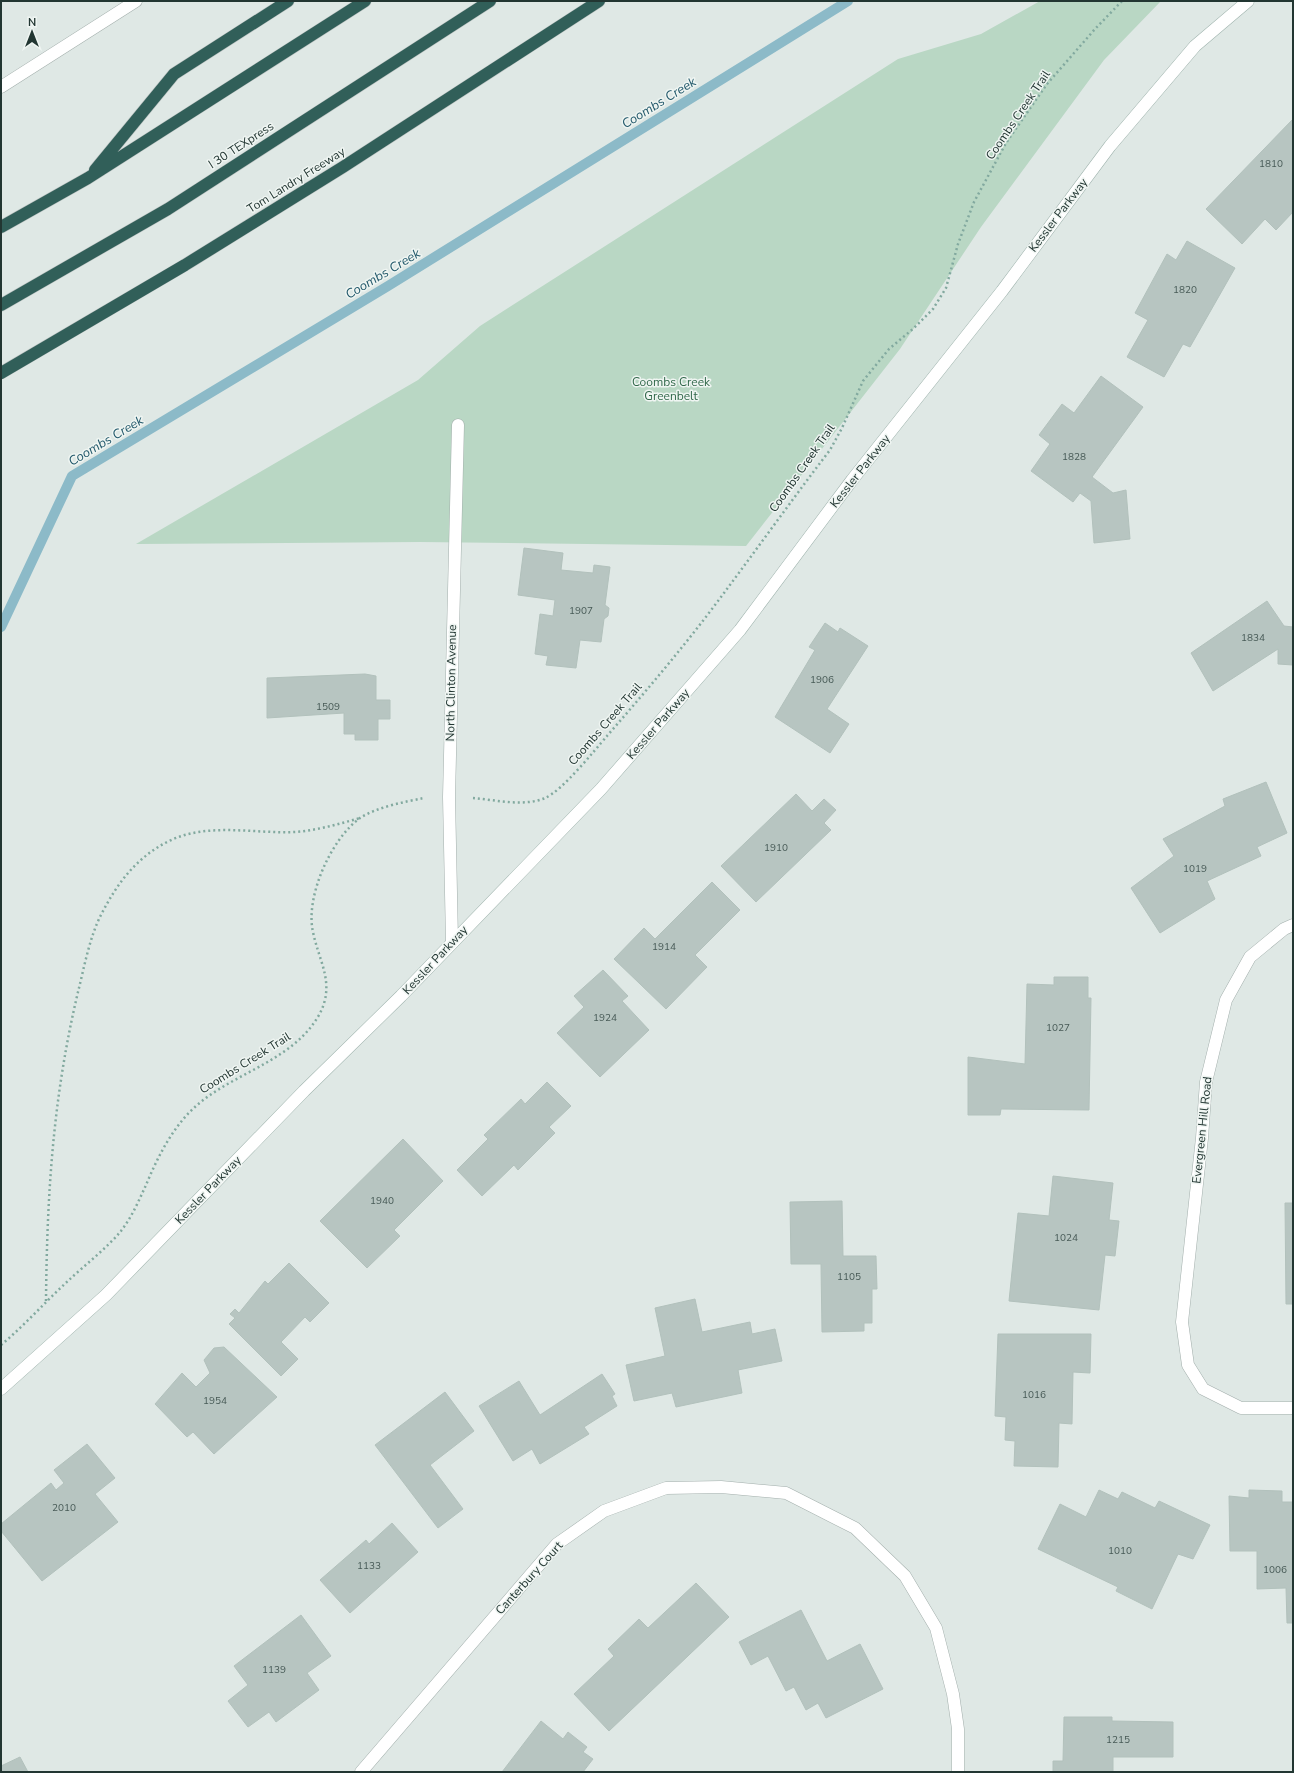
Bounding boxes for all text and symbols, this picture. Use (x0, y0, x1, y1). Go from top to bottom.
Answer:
north arrow (12, 12, 52, 52)
text: N (28, 15, 36, 30)
street label: Coombs Creek Trail (982, 67, 1054, 163)
water label: Coombs Creek (618, 73, 700, 133)
street label: I 30 TEXpress (205, 118, 277, 172)
street label: Tom Landry Freeway (244, 143, 349, 217)
house number: 1810 (1259, 157, 1283, 171)
street label: Kessler Parkway (1025, 174, 1092, 255)
water label: Coombs Creek (342, 244, 424, 304)
house number: 1820 (1173, 283, 1197, 297)
park label: Coombs Creek Greenbelt (632, 374, 711, 404)
water label: Coombs Creek (65, 411, 147, 471)
street label: Coombs Creek Trail (765, 420, 839, 515)
street label: Kessler Parkway (826, 430, 894, 511)
house number: 1828 (1062, 450, 1086, 464)
house number: 1907 (569, 604, 593, 618)
street label: North Clinton Avenue (442, 624, 460, 742)
house number: 1834 (1241, 631, 1265, 645)
house number: 1906 (810, 673, 834, 687)
street label: Coombs Creek Trail (565, 679, 646, 769)
street label: Kessler Parkway (623, 685, 694, 763)
house number: 1509 (316, 700, 340, 714)
house number: 1910 (764, 841, 788, 855)
house number: 1019 (1183, 862, 1207, 876)
street label: Kessler Parkway (399, 921, 472, 998)
house number: 1914 (652, 940, 676, 954)
house number: 1924 (593, 1011, 617, 1025)
house number: 1027 (1046, 1021, 1070, 1035)
street label: Coombs Creek Trail (196, 1028, 294, 1097)
street label: Evergreen Hill Road (1188, 1076, 1216, 1184)
street label: Kessler Parkway (171, 1152, 245, 1227)
house number: 1940 (370, 1194, 394, 1208)
house number: 1024 (1054, 1231, 1078, 1245)
house number: 1105 (837, 1270, 861, 1284)
house number: 1016 (1022, 1388, 1046, 1402)
house number: 1954 (203, 1394, 227, 1408)
house number: 2010 (52, 1501, 76, 1515)
street label: Canterbury Court (492, 1537, 567, 1618)
house number: 1010 (1108, 1544, 1132, 1558)
house number: 1133 (357, 1559, 381, 1573)
house number: 1006 (1263, 1563, 1287, 1577)
house number: 1139 (262, 1663, 286, 1677)
house number: 1215 (1106, 1733, 1130, 1747)

